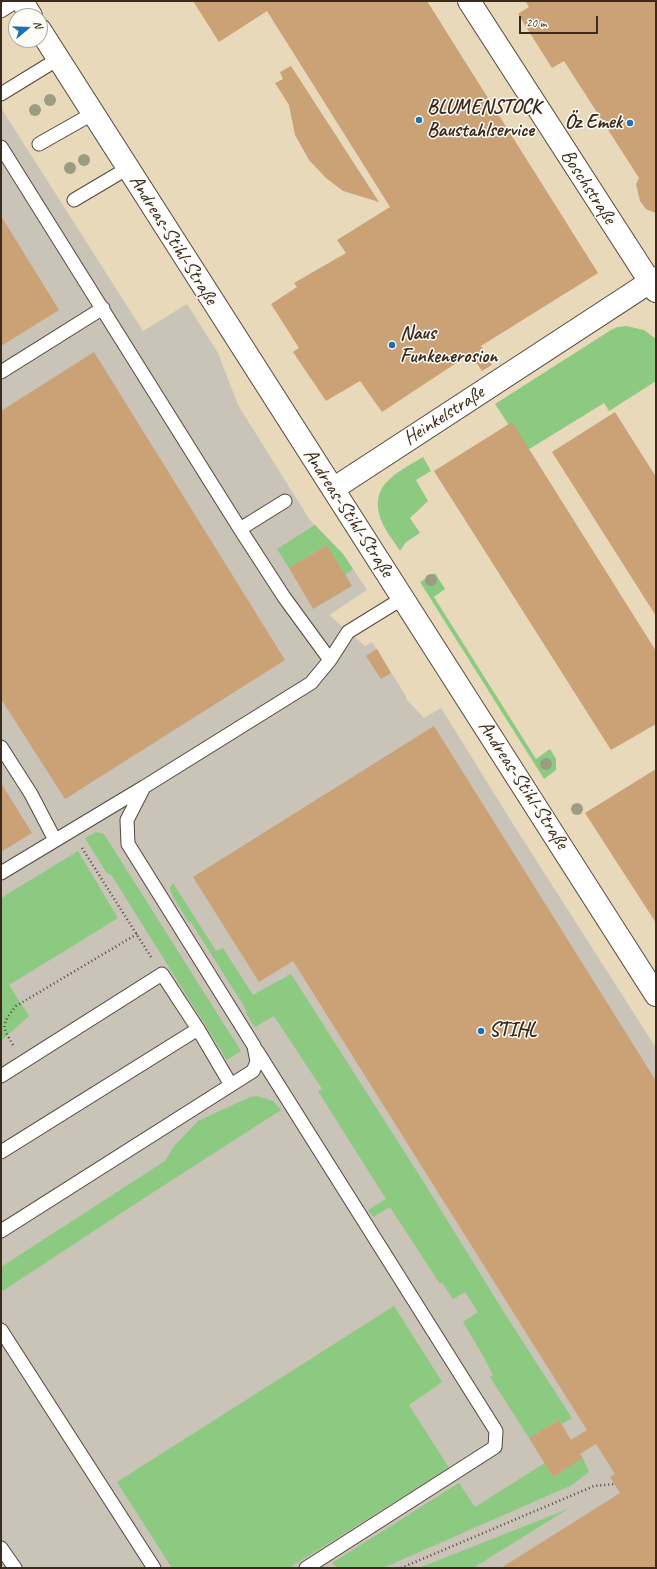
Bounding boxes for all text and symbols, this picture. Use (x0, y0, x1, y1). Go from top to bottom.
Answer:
north arrow (8, 8, 48, 48)
scale bar (521, 8, 600, 34)
text: 20 m (526, 15, 546, 31)
text: N (31, 19, 46, 30)
place label: BLUMENSTOCK Baustahlservice (427, 96, 541, 143)
place label: Öz Emek (565, 111, 622, 135)
marker: BLUMENSTOCK Baustahlservice (414, 115, 424, 125)
marker: Öz Emek (625, 118, 635, 128)
street label: Boschstraße (555, 145, 621, 229)
street label: Andreas-Stihl-Straße (123, 171, 223, 309)
place label: Naus Funkenerosion (400, 322, 497, 369)
marker: Naus Funkenerosion (387, 340, 397, 350)
street label: Heinkelstraße (399, 381, 489, 451)
street label: Andreas-Stihl-Straße (298, 444, 398, 582)
street label: Andreas-Stihl-Straße (473, 716, 573, 854)
place label: STIHL (489, 1019, 536, 1043)
marker: STIHL (476, 1026, 486, 1036)

